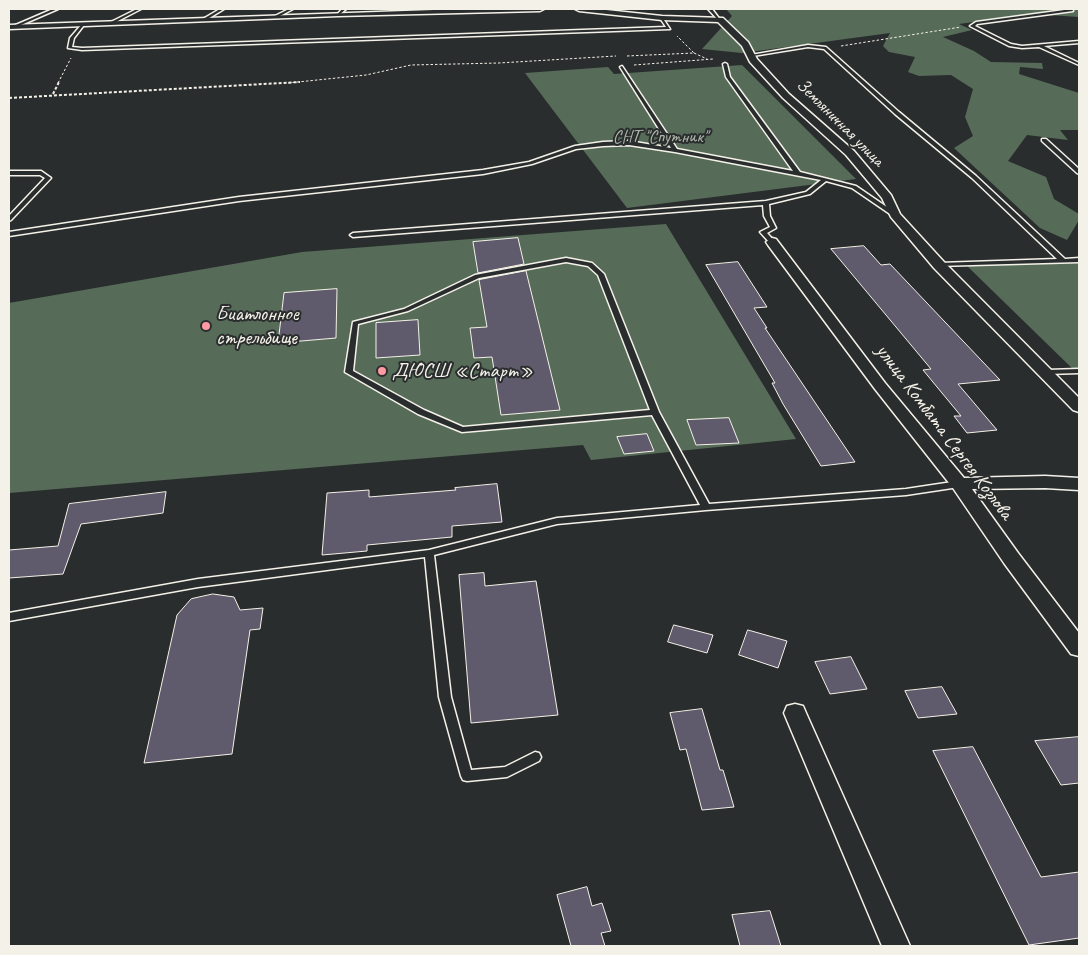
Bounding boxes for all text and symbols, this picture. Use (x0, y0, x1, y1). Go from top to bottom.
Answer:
street label: Земляничная улица (792, 75, 888, 171)
park label: СНТ "Спутник" (613, 126, 707, 148)
place label: Биатлонное стрельбище (216, 301, 299, 351)
marker: Биатлонное стрельбище (200, 320, 212, 332)
street label: улица Комбата Сергея Козлова (870, 339, 1018, 525)
place label: ДЮСШ «Старт» (392, 358, 533, 384)
marker: ДЮСШ «Старт» (376, 365, 388, 377)

